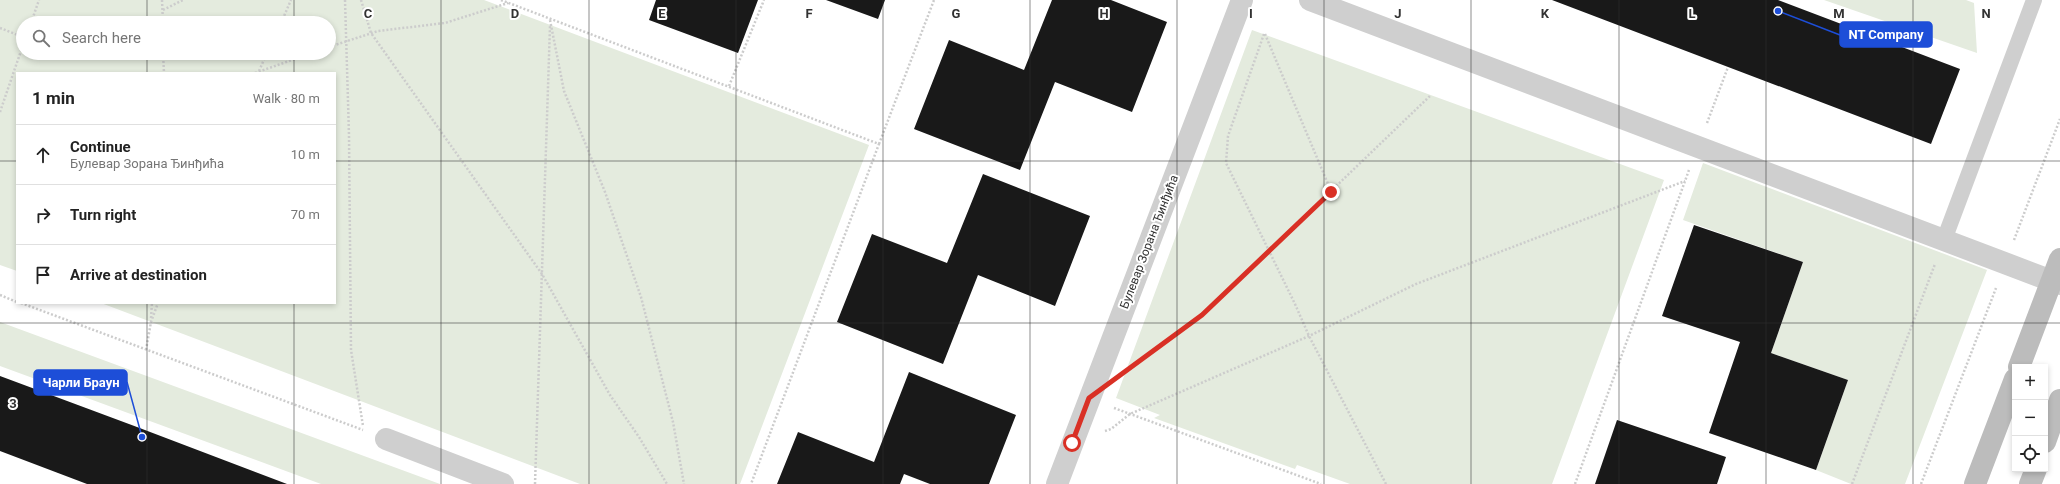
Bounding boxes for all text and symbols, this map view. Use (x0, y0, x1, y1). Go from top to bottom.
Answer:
text: C (364, 6, 373, 21)
text: D (511, 6, 519, 21)
text: E (658, 6, 666, 21)
text: F (805, 6, 813, 21)
text: G (952, 6, 961, 21)
text: H (1099, 6, 1109, 21)
text: I (1249, 6, 1253, 21)
text: J (1394, 6, 1402, 21)
text: K (1541, 6, 1550, 21)
text: L (1688, 6, 1696, 21)
text: M (1833, 6, 1845, 21)
text: N (1981, 6, 1991, 21)
search box (16, 16, 336, 60)
callout: NT Company (1840, 22, 1932, 47)
icon: search (30, 27, 52, 49)
text: NT Company (1848, 27, 1924, 42)
text: Search here (62, 29, 141, 47)
text: 1 min (32, 88, 75, 108)
text: Walk · 80 m (253, 91, 320, 106)
text: Continue (70, 138, 131, 156)
icon: ahead (32, 144, 54, 166)
text: 10 m (291, 147, 320, 162)
text: Булевар Зорана Ђинђића (70, 156, 224, 171)
street label: Булевар Зорана Ђинђића (1117, 173, 1181, 311)
route end (1322, 183, 1340, 201)
icon: right (32, 204, 54, 226)
text: Turn right (70, 206, 136, 224)
text: 70 m (291, 207, 320, 222)
icon: arrive (32, 264, 54, 286)
text: Arrive at destination (70, 266, 207, 284)
map controls (2012, 364, 2048, 472)
button: + (2012, 364, 2048, 400)
callout: Чарли Браун (34, 370, 127, 395)
text: Чарли Браун (42, 375, 120, 390)
text: 3 (9, 396, 17, 411)
button: − (2012, 400, 2048, 436)
route start (1063, 434, 1081, 452)
button: locate (2012, 436, 2048, 472)

